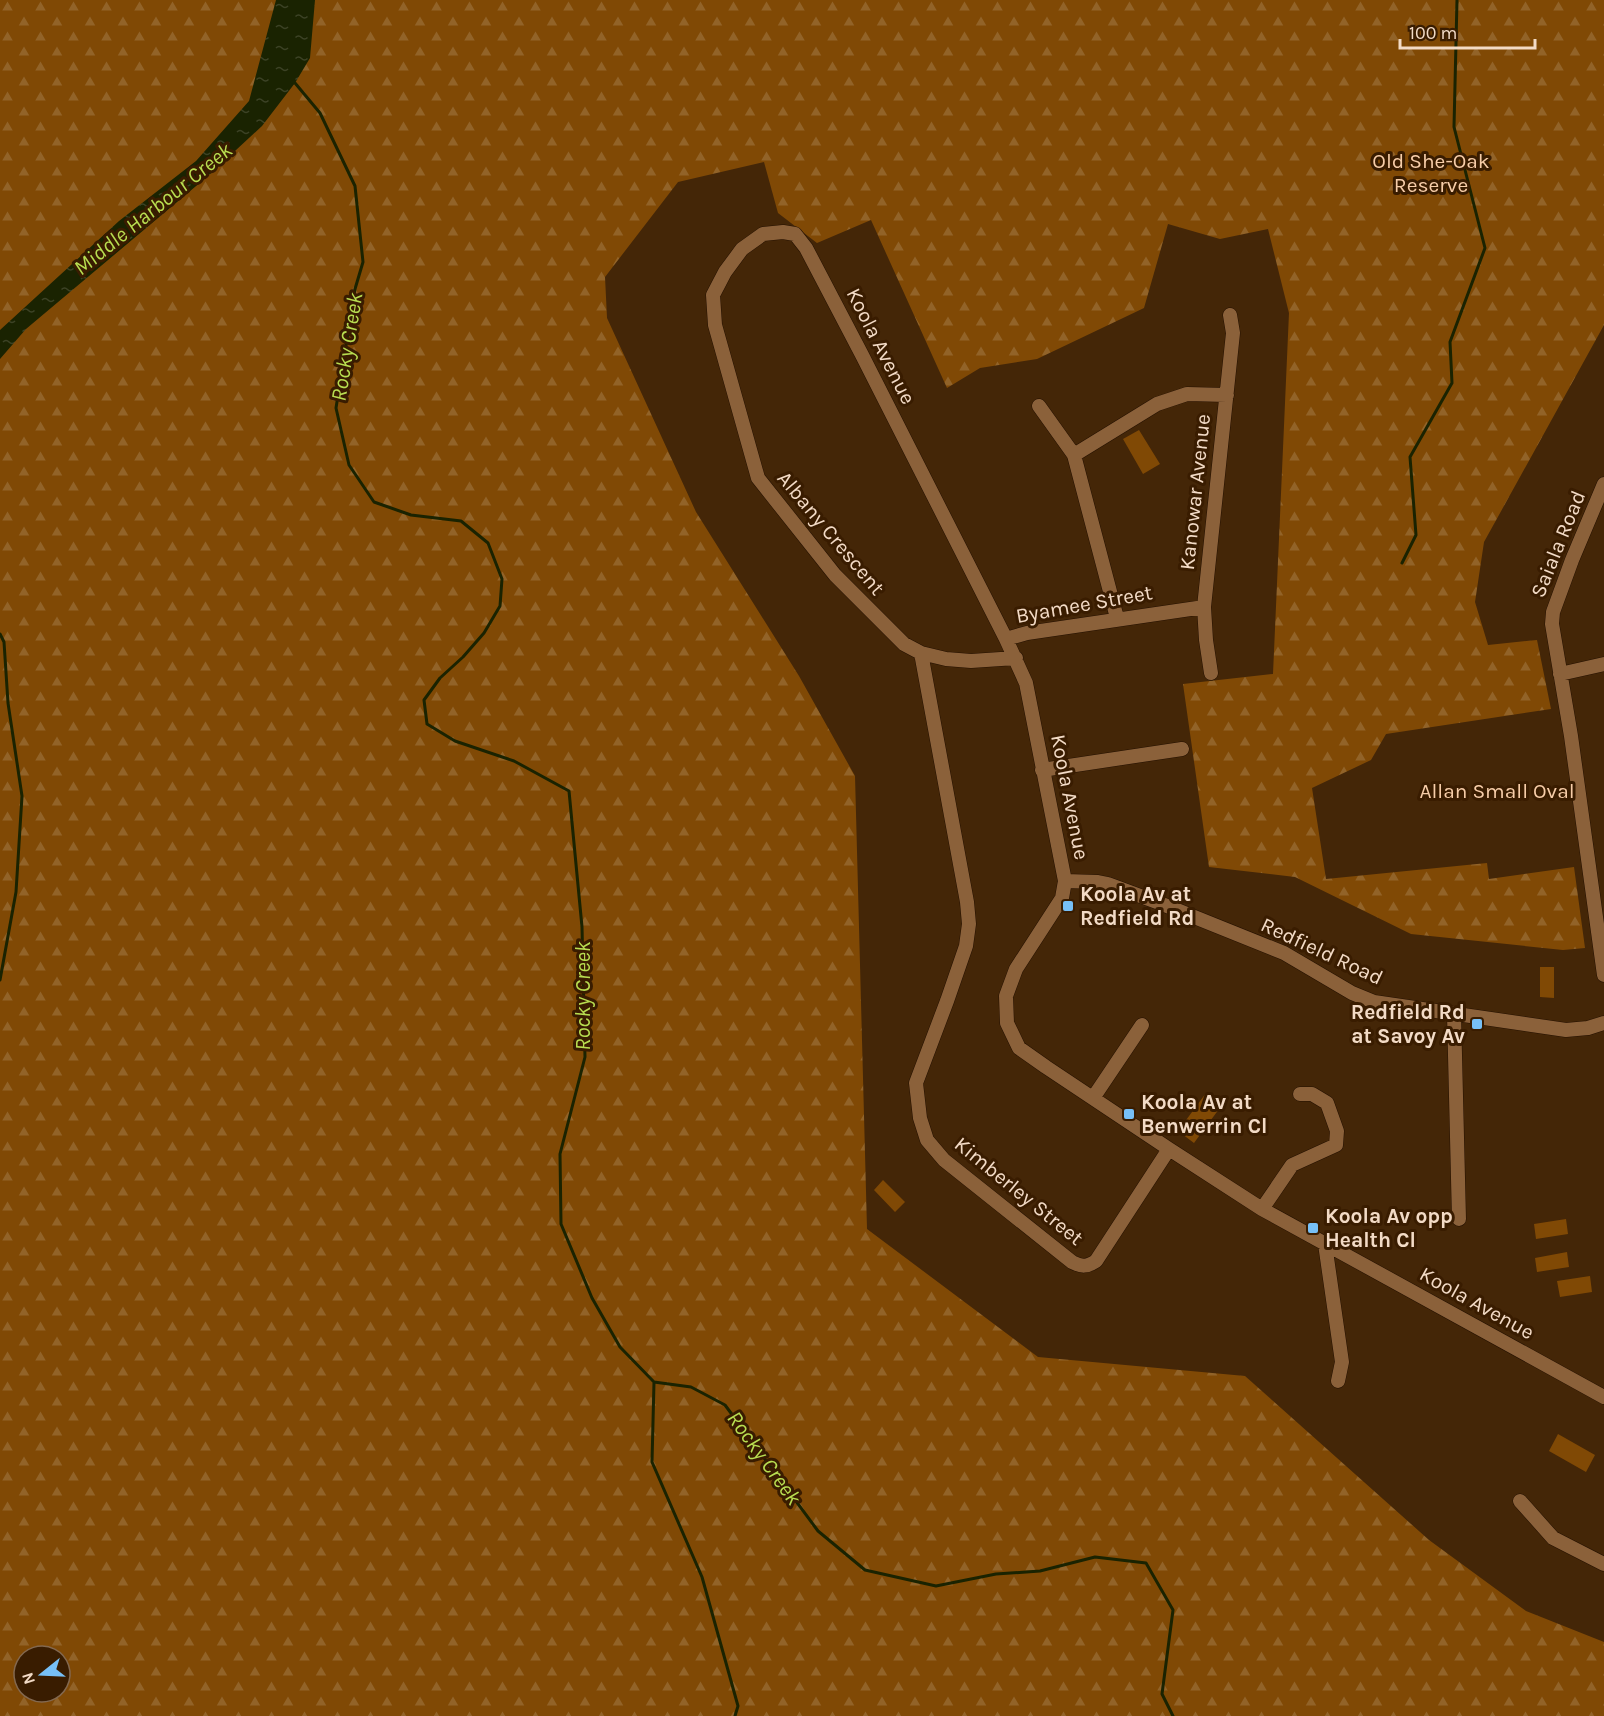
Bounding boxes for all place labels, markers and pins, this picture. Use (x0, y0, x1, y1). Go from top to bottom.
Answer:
place label: Koola Av at Redfield Rd (1080, 882, 1194, 930)
marker: Koola Av at Redfield Rd (1061, 899, 1075, 913)
place label: Redfield Rd at Savoy Av (1351, 1000, 1465, 1048)
marker: Redfield Rd at Savoy Av (1470, 1017, 1484, 1031)
place label: Koola Av at Benwerrin Cl (1141, 1090, 1267, 1138)
marker: Koola Av at Benwerrin Cl (1122, 1107, 1136, 1121)
place label: Koola Av opp Health Cl (1325, 1204, 1453, 1252)
marker: Koola Av opp Health Cl (1306, 1221, 1320, 1235)

